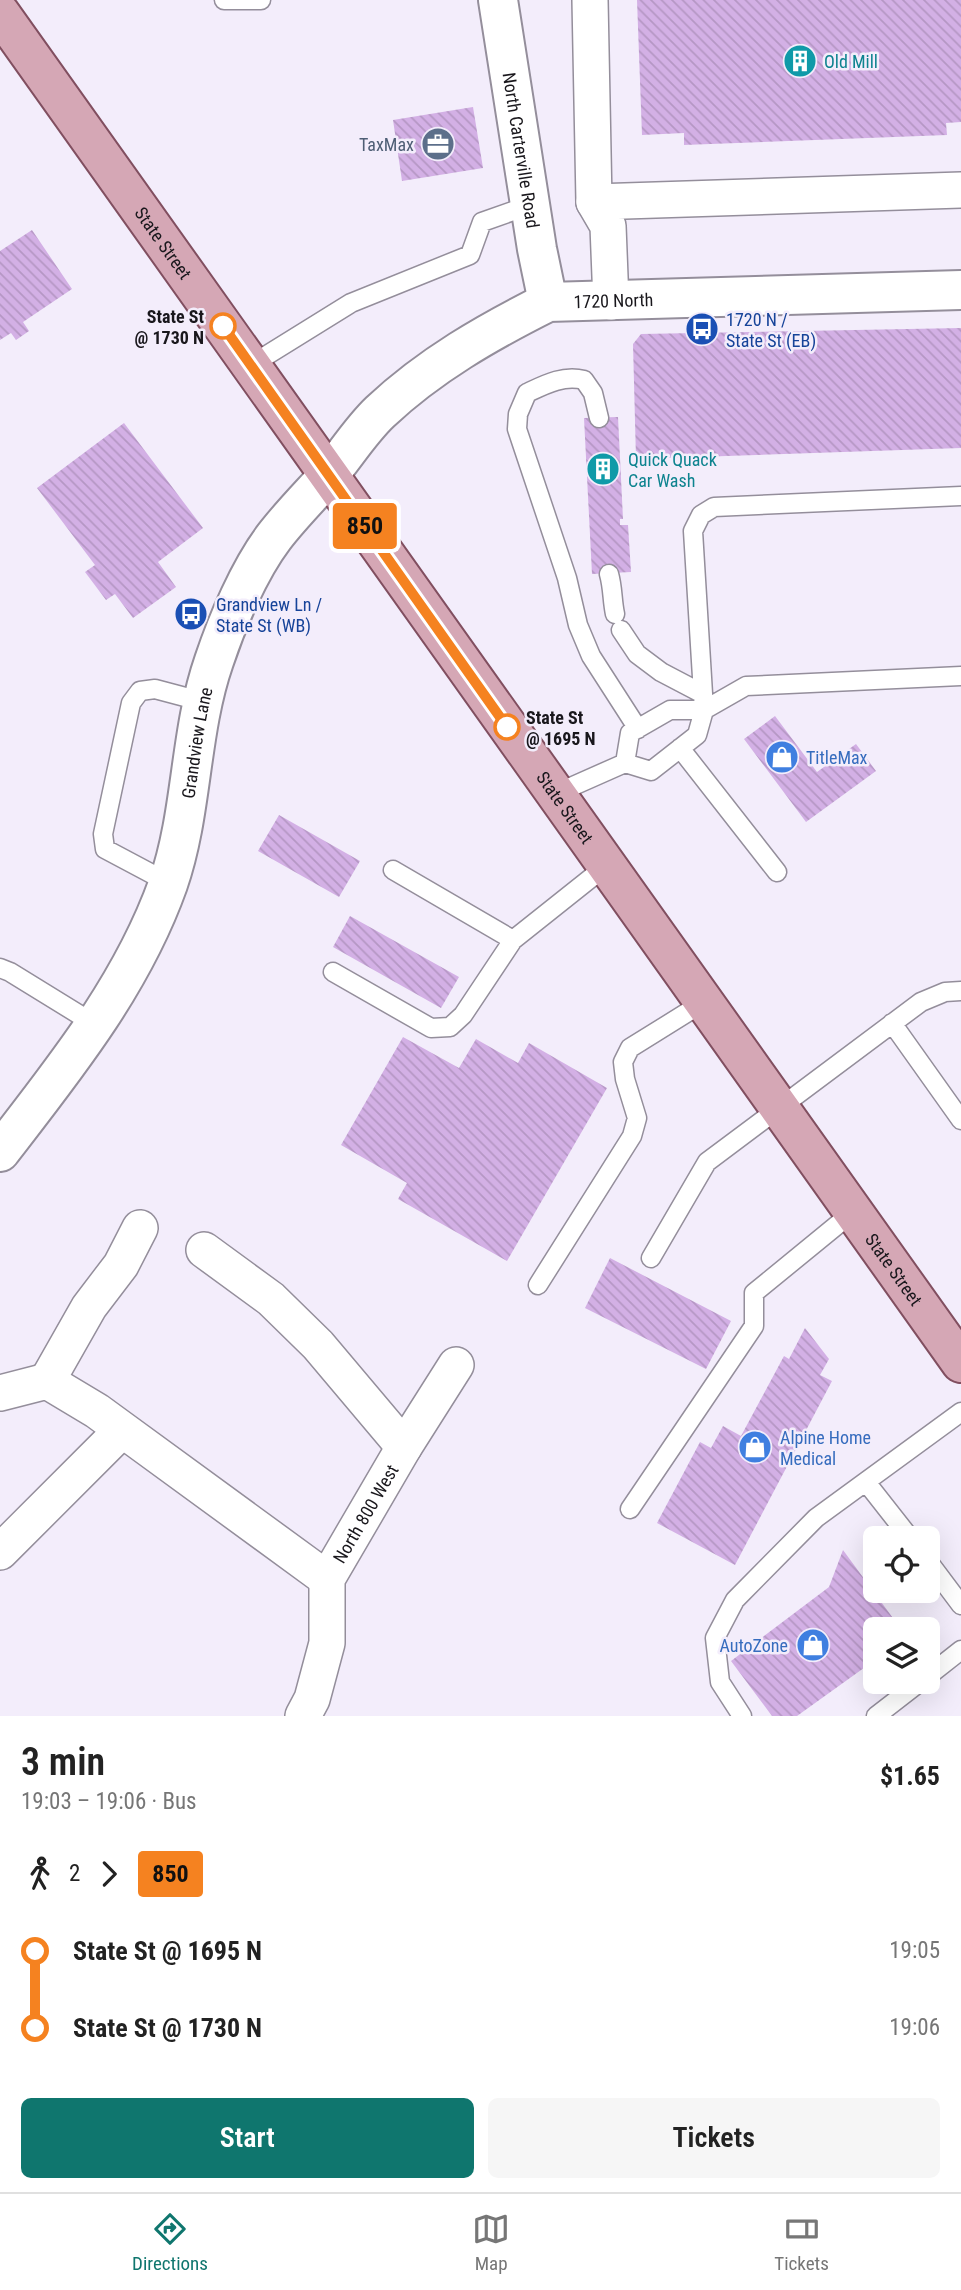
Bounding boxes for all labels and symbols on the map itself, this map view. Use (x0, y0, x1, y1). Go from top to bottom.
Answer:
building icon: Old Mill (781, 42, 819, 80)
place label: Old Mill (824, 51, 878, 72)
street label: North Carterville Road (499, 71, 544, 230)
office icon: TaxMax (419, 125, 457, 163)
place label: TaxMax (359, 134, 414, 155)
street label: State Street (131, 203, 196, 283)
street label: 1720 North (573, 288, 654, 312)
place label: State St @ 1730 N (135, 306, 204, 348)
place label: 1720 N / State St (EB) (726, 309, 816, 352)
bus stop icon: 1720 N / State St (EB) (683, 310, 721, 348)
marker: State St @ 1730 N (210, 313, 236, 339)
place label: Quick Quack Car Wash (628, 449, 717, 491)
building icon: Quick Quack Car Wash (584, 450, 622, 488)
line badge: 850 (325, 503, 405, 549)
place label: Grandview Ln / State St (WB) (216, 594, 323, 637)
bus stop icon: Grandview Ln / State St (WB) (172, 595, 210, 633)
street label: Grandview Lane (177, 685, 216, 800)
place label: State St @ 1695 N (526, 707, 596, 749)
marker: State St @ 1695 N (494, 714, 520, 740)
shop icon: TitleMax (763, 738, 801, 776)
place label: TitleMax (806, 747, 868, 768)
street label: State Street (533, 767, 598, 847)
street label: State Street (862, 1229, 927, 1309)
place label: Alpine Home Medical (780, 1427, 871, 1469)
shop icon: Alpine Home Medical (736, 1428, 774, 1466)
street label: North 800 West (328, 1460, 402, 1567)
shop icon: AutoZone (794, 1626, 832, 1664)
place label: AutoZone (719, 1635, 788, 1656)

